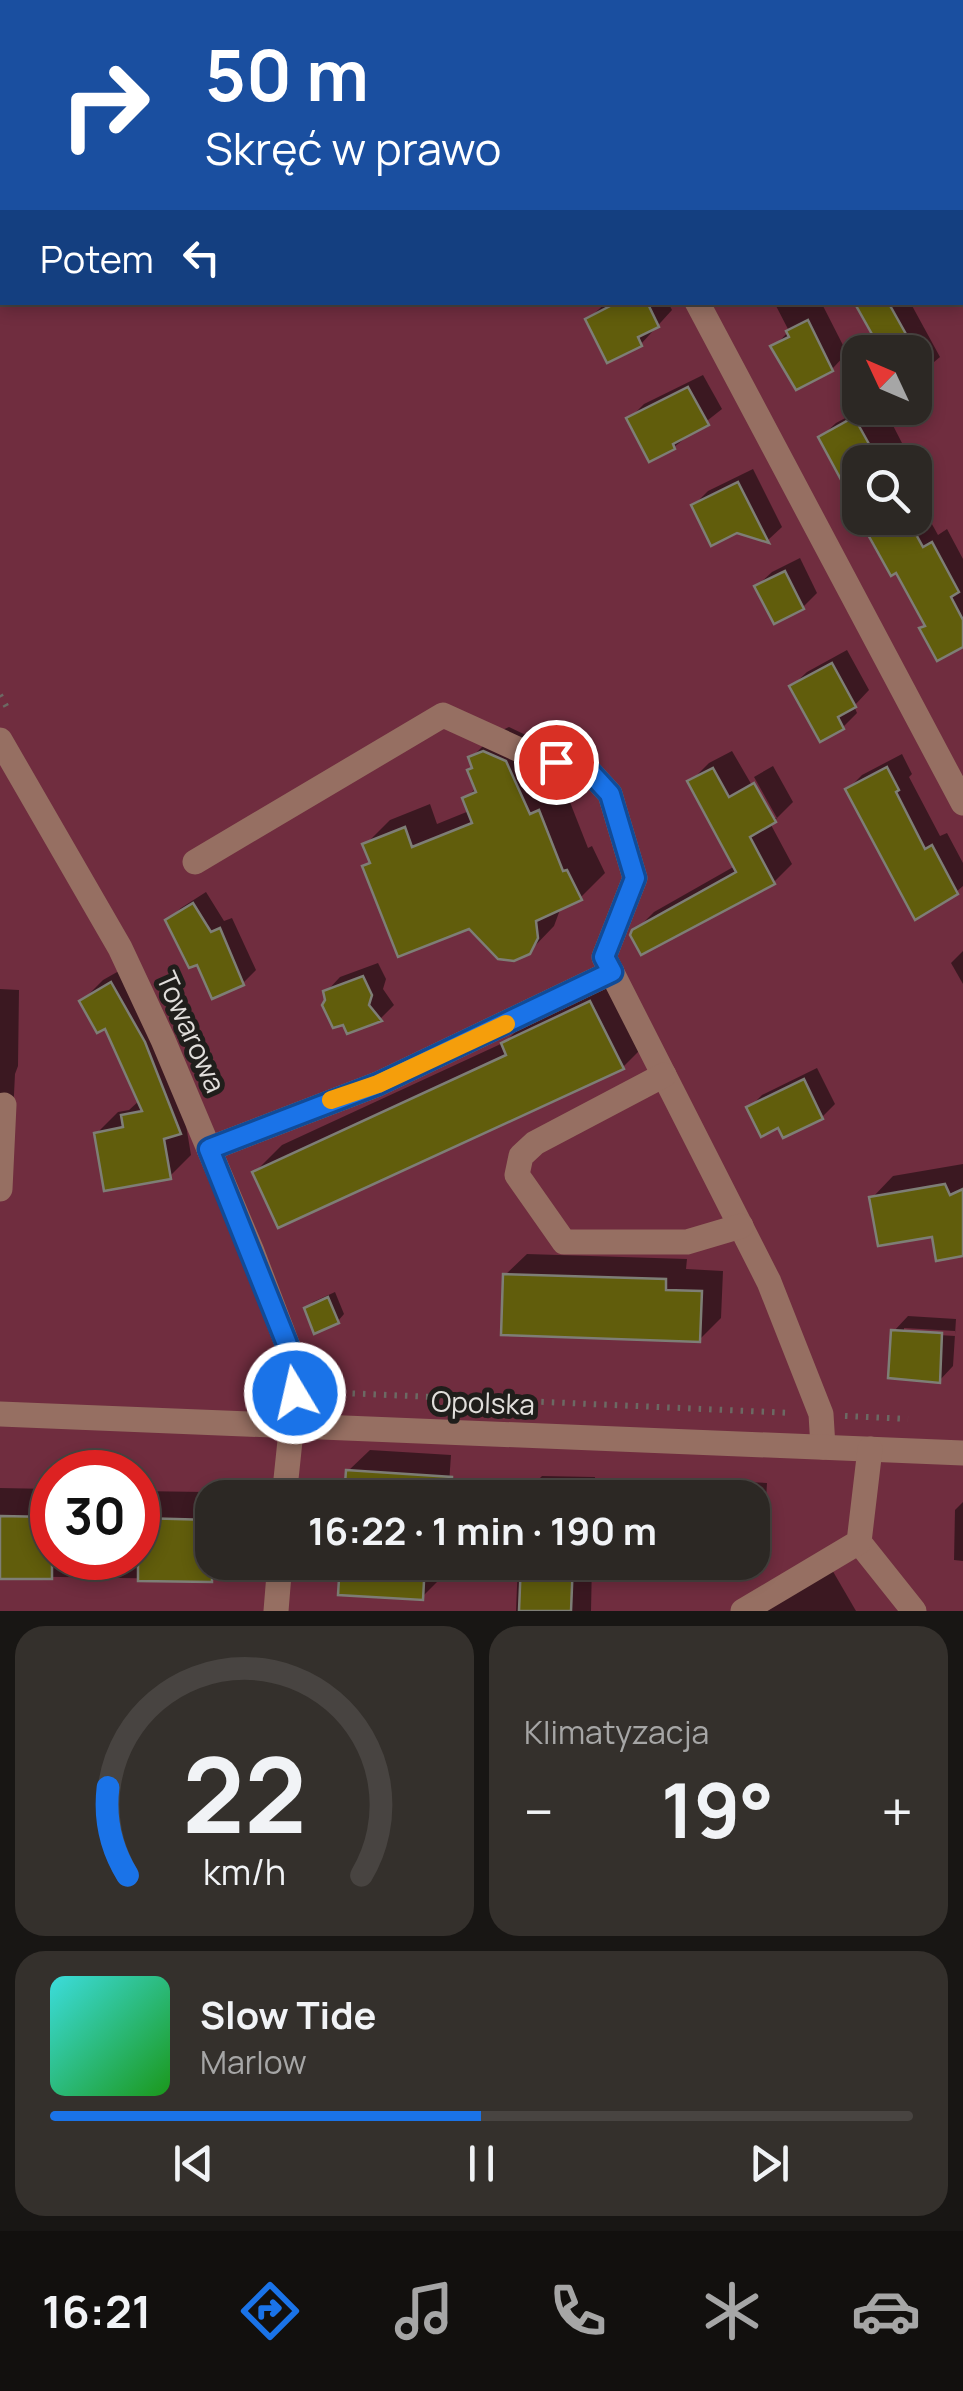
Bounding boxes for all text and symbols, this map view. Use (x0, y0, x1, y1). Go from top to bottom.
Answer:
text: 50 m (205, 26, 369, 122)
icon: right (40, 40, 170, 170)
text: Skręć w prawo (205, 117, 501, 179)
icon: left (174, 230, 229, 285)
text: Potem (40, 232, 154, 284)
north arrow (842, 335, 932, 425)
map controls (842, 335, 932, 535)
button: search (842, 445, 932, 535)
pin (514, 720, 599, 805)
icon: arrive (529, 735, 584, 790)
street label: Towarowa (148, 965, 235, 1098)
position arrow (243, 1341, 347, 1445)
street label: Opolska (430, 1381, 536, 1423)
speed limit sign: 30 (30, 1450, 160, 1580)
text: 16:22 · 1 min · 190 m (308, 1504, 657, 1556)
text: Klimatyzacja (524, 1710, 709, 1754)
text: 22 (183, 1722, 306, 1864)
text: 19° (661, 1758, 774, 1861)
text: − (524, 1773, 554, 1849)
text: + (881, 1773, 913, 1849)
text: km/h (203, 1847, 286, 1896)
text: Slow Tide (200, 1988, 377, 2040)
text: Marlow (200, 2040, 307, 2084)
icon: previous (166, 2136, 221, 2191)
icon: pause (454, 2136, 509, 2191)
icon: next (742, 2136, 797, 2191)
icon: directions (235, 2276, 305, 2346)
icon: music (389, 2276, 459, 2346)
icon: phone (543, 2276, 613, 2346)
icon: climate (697, 2276, 767, 2346)
icon: car (851, 2276, 921, 2346)
text: 16:21 (42, 2280, 152, 2342)

